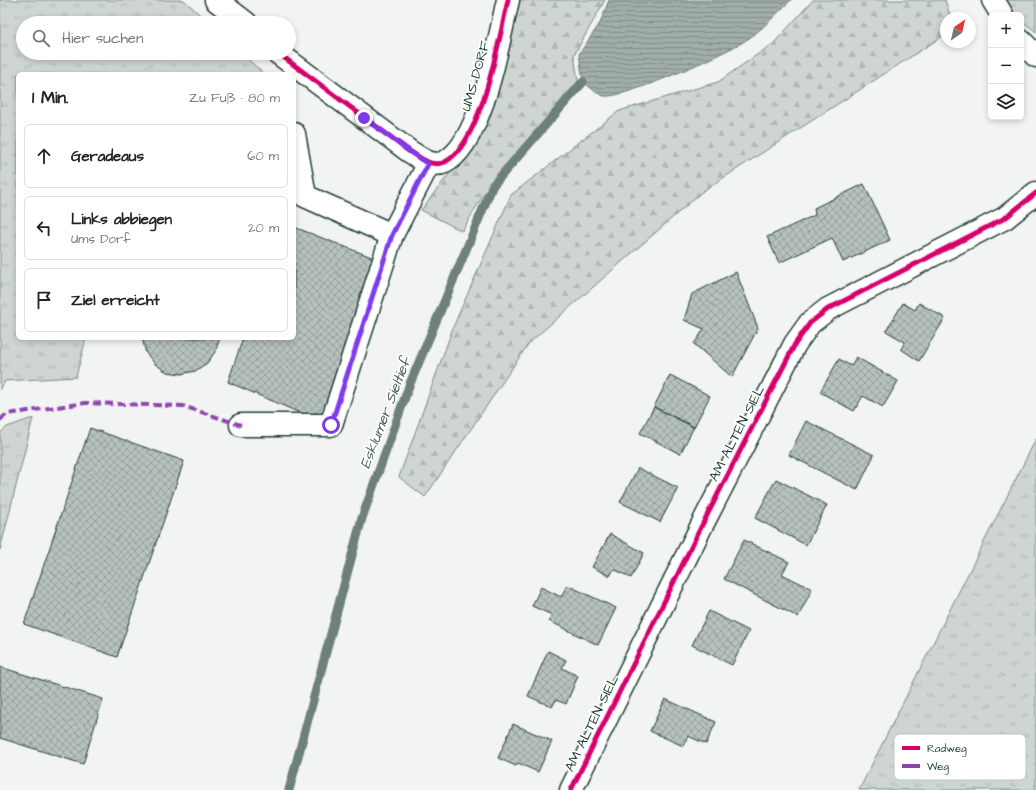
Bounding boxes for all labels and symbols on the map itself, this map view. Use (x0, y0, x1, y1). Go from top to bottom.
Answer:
north arrow (940, 12, 976, 48)
street label: UMS DORF (456, 39, 496, 114)
route end (355, 109, 373, 127)
water label: Esklumer Sieltief (355, 353, 417, 472)
street label: AM ALTEN SIEL (704, 382, 770, 485)
route start (322, 416, 340, 434)
street label: AM ALTEN SIEL (560, 671, 624, 775)
legend (894, 734, 1026, 780)
text: Radweg (927, 741, 967, 757)
text: Weg (927, 759, 949, 775)

